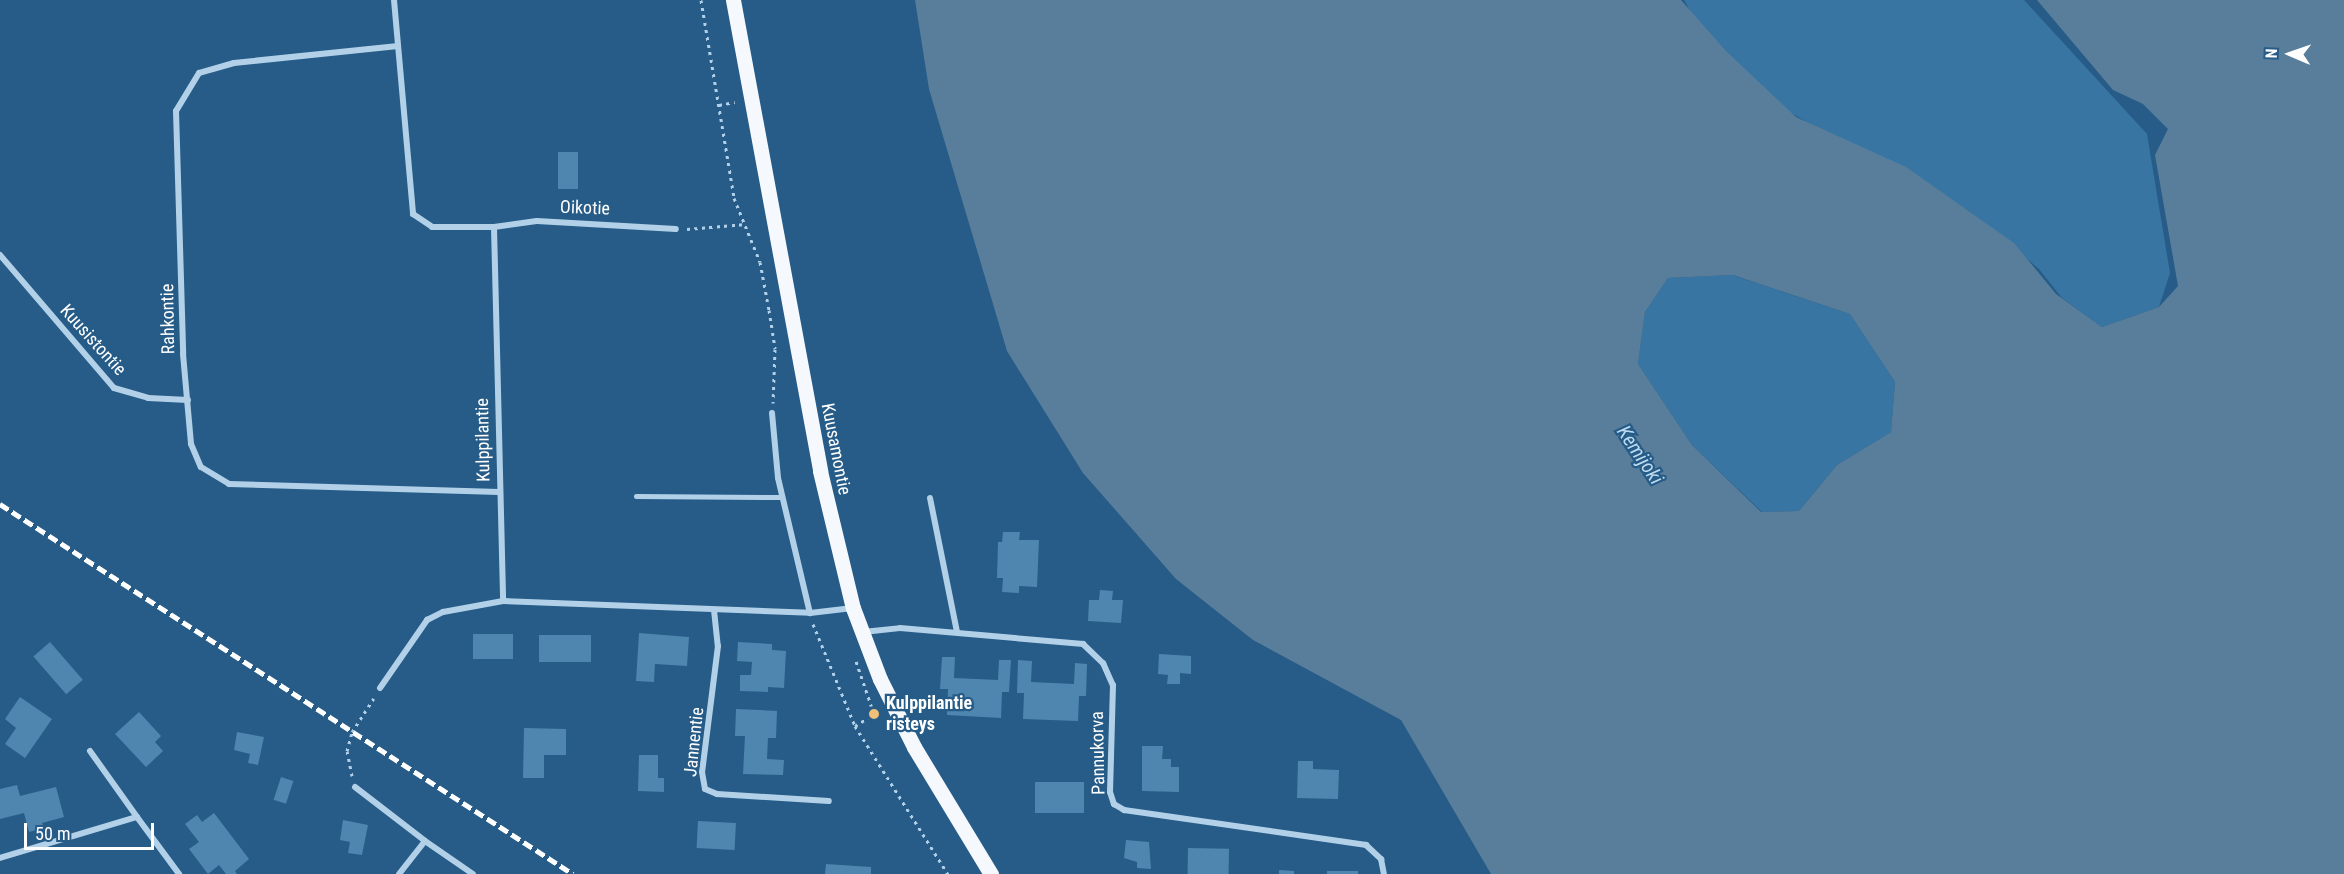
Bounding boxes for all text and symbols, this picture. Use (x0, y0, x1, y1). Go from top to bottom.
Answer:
north arrow (2260, 24, 2320, 84)
text: N (2262, 48, 2281, 59)
street label: Oikotie (560, 196, 610, 220)
street label: Rahkontie (157, 284, 179, 354)
street label: Kuusistontie (55, 300, 131, 380)
street label: Kulppilantie (471, 398, 495, 482)
street label: Kuusamontie (817, 401, 855, 497)
water label: Kemijoki (1612, 421, 1668, 489)
place label: Kulppilantie risteys (886, 693, 972, 736)
street label: Jannentie (680, 706, 708, 778)
marker: Kulppilantie risteys (867, 707, 881, 721)
street label: Pannukorva (1086, 711, 1110, 795)
scale bar (27, 811, 158, 849)
text: 50 m (35, 823, 70, 844)

